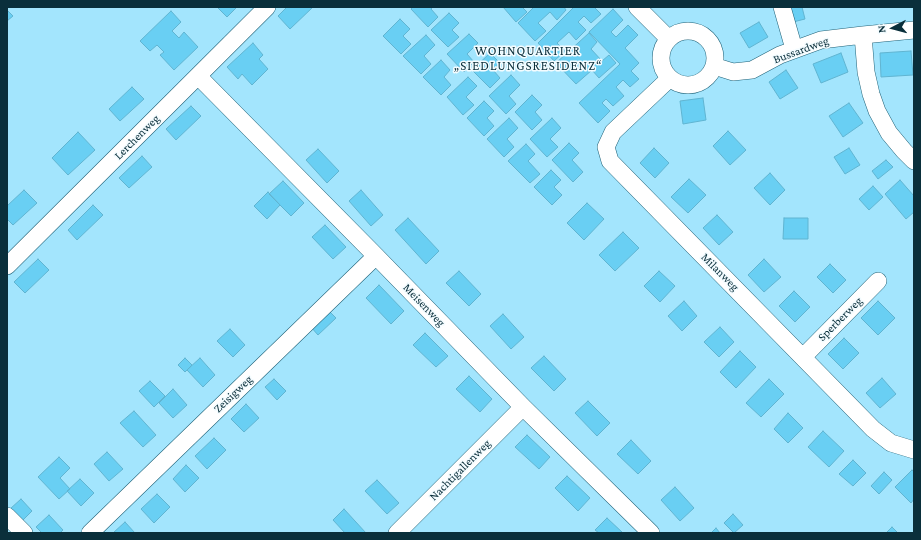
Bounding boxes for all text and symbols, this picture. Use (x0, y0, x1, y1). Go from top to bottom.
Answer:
north arrow (873, 8, 913, 48)
text: N (875, 25, 887, 34)
street label: Bussardweg (771, 33, 831, 67)
district label: WOHNQUARTIER „SIEDLUNGSRESIDENZ“ (454, 43, 602, 74)
street label: Lerchenweg (111, 111, 163, 163)
street label: Milanweg (698, 250, 742, 294)
street label: Meisenweg (400, 280, 448, 330)
street label: Sperberweg (815, 294, 865, 344)
street label: Zeisigweg (211, 372, 255, 416)
street label: Nachtigallenweg (426, 436, 494, 504)

